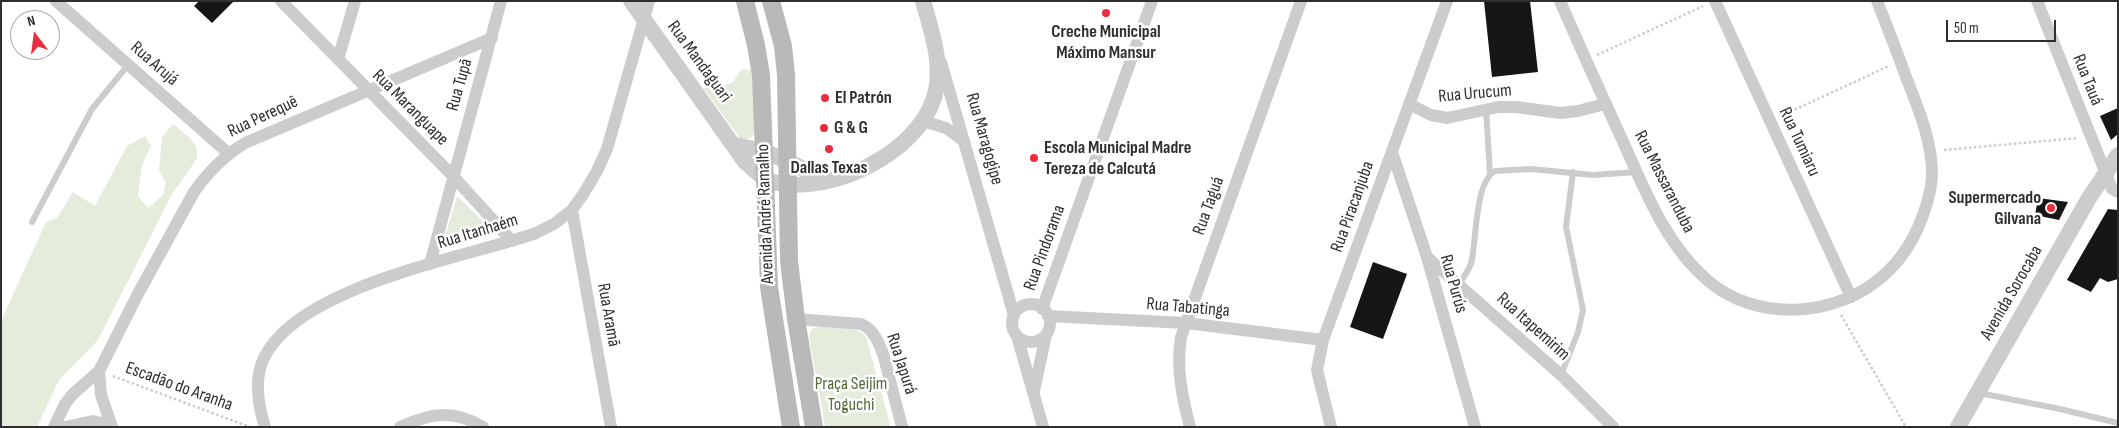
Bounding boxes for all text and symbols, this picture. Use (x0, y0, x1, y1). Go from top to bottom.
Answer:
marker: Creche Municipal Máximo Mansur (1100, 7, 1112, 19)
north arrow (10, 10, 60, 60)
scale bar (1949, 10, 2059, 42)
text: N (25, 12, 37, 30)
street label: Rua Mandaguari (662, 17, 736, 107)
text: 50 m (1954, 19, 1979, 38)
place label: Creche Municipal Máximo Mansur (1051, 21, 1161, 64)
street label: Rua Arujá (126, 37, 182, 91)
street label: Rua Tauá (2067, 51, 2107, 109)
street label: Rua Tupã (442, 56, 478, 114)
street label: Rua Maranguape (367, 65, 453, 151)
street label: Rua Urucum (1437, 80, 1513, 108)
place label: El Patrón (835, 87, 892, 109)
street label: Rua Maragogipe (961, 90, 1007, 188)
street label: Rua Perequê (225, 91, 301, 143)
marker: El Patrón (819, 92, 831, 104)
street label: Rua Tumiaru (1774, 104, 1824, 180)
place label: G & G (834, 117, 868, 139)
marker: G & G (818, 122, 830, 134)
street label: Rua Massaranduba (1629, 127, 1699, 237)
place label: Escola Municipal Madre Tereza de Calcutá (1044, 137, 1191, 180)
marker: Dallas Texas (823, 143, 835, 155)
street label: Avenida André Ramalho (753, 144, 779, 284)
marker: Escola Municipal Madre Tereza de Calcutá (1028, 152, 1040, 164)
place label: Dallas Texas (791, 157, 867, 179)
street label: Rua Piracanjuba (1327, 159, 1379, 255)
street label: Rua Taguá (1189, 174, 1229, 238)
place label: Supermercado Gilvana (1948, 187, 2041, 230)
street label: Rua Pindorama (1020, 202, 1070, 294)
marker: Supermercado Gilvana (2045, 202, 2057, 214)
street label: Rua Itanhaém (435, 210, 521, 254)
street label: Avenida Sorocaba (1976, 242, 2048, 344)
street label: Rua Purús (1434, 252, 1472, 316)
street label: Rua Aramã (592, 282, 624, 348)
street label: Rua Itapemirim (1492, 288, 1574, 366)
street label: Rua Tabatinga (1145, 294, 1231, 322)
street label: Rua Japurá (881, 331, 921, 397)
street label: Escadão do Aranha (122, 358, 236, 416)
park label: Praça Seijim Toguchi (815, 373, 887, 416)

